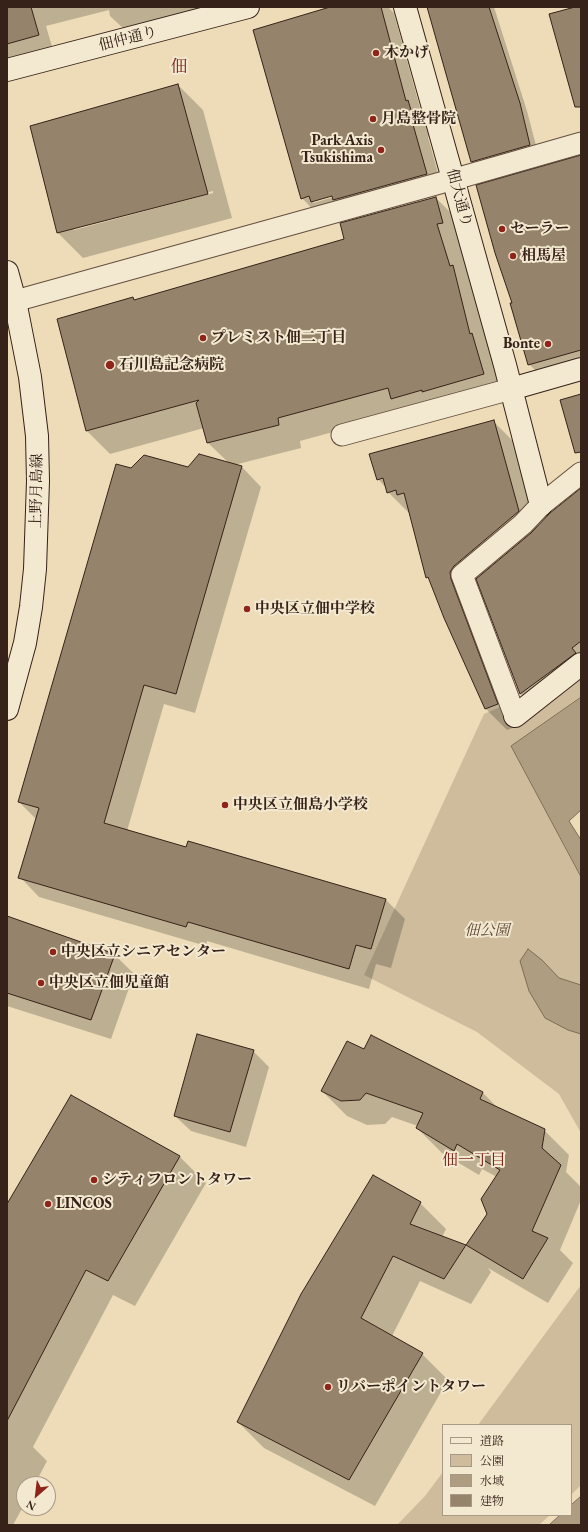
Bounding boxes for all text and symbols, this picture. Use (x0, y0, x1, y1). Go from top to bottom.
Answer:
street label: 佃仲通り (97, 23, 159, 55)
place label: 木かげ (384, 44, 429, 62)
marker: 木かげ (371, 48, 381, 58)
district label: 佃 (171, 57, 187, 77)
place label: 月島整骨院 (381, 110, 456, 128)
marker: 月島整骨院 (368, 114, 378, 124)
place label: Park Axis Tsukishima (301, 132, 373, 167)
marker: Park Axis Tsukishima (376, 145, 386, 155)
street label: 佃大通り (443, 167, 475, 229)
place label: セーラー (510, 220, 569, 238)
marker: セーラー (497, 224, 507, 234)
place label: 相馬屋 (521, 247, 566, 265)
marker: 相馬屋 (508, 251, 518, 261)
place label: プレミスト佃二丁目 (211, 329, 346, 347)
marker: プレミスト佃二丁目 (198, 333, 208, 343)
place label: Bonte (503, 335, 540, 353)
marker: Bonte (543, 339, 553, 349)
place label: 石川島記念病院 (119, 356, 224, 374)
marker: 石川島記念病院 (104, 359, 116, 371)
street label: 上野月島線 (27, 453, 47, 529)
place label: 中央区立佃中学校 (255, 600, 375, 618)
marker: 中央区立佃中学校 (242, 604, 252, 614)
place label: 中央区立佃島小学校 (233, 796, 368, 814)
marker: 中央区立佃島小学校 (220, 800, 230, 810)
park label: 佃公園 (465, 922, 509, 940)
place label: 中央区立シニアセンター (61, 943, 226, 961)
marker: 中央区立シニアセンター (48, 947, 58, 957)
place label: 中央区立佃児童館 (49, 974, 169, 992)
marker: 中央区立佃児童館 (36, 978, 46, 988)
district label: 佃一丁目 (442, 1151, 506, 1171)
place label: シティフロントタワー (102, 1171, 252, 1189)
marker: シティフロントタワー (89, 1175, 99, 1185)
place label: LINCOS (56, 1195, 112, 1213)
marker: LINCOS (43, 1199, 53, 1209)
place label: リバーポイントタワー (336, 1378, 486, 1396)
marker: リバーポイントタワー (323, 1382, 333, 1392)
legend (442, 1424, 572, 1516)
text: 道路 (480, 1433, 504, 1449)
text: 公園 (480, 1453, 504, 1469)
text: 水域 (480, 1473, 504, 1489)
north arrow (16, 1476, 56, 1516)
text: 建物 (480, 1493, 504, 1509)
text: N (24, 1497, 38, 1514)

